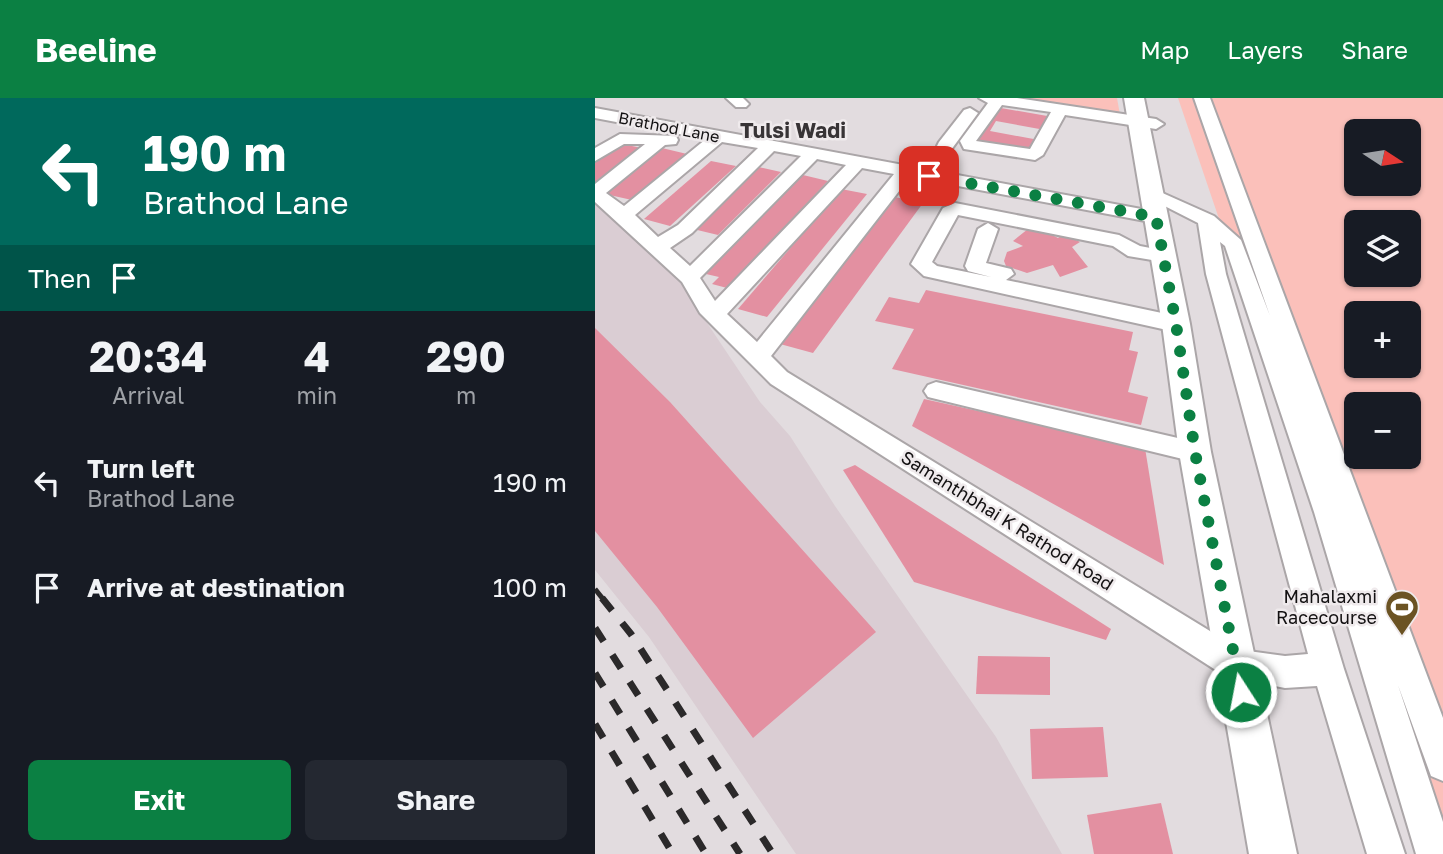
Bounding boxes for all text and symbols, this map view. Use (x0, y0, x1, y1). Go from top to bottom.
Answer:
text: Beeline (35, 30, 157, 69)
text: Map (1140, 35, 1189, 64)
text: Layers (1227, 35, 1303, 64)
text: Share (1341, 35, 1408, 64)
street label: Brathod Lane (617, 107, 721, 147)
district label: Tulsi Wadi (740, 117, 846, 143)
north arrow (1344, 119, 1421, 196)
map controls (1344, 119, 1421, 469)
text: 190 m (143, 123, 286, 182)
icon: left (28, 126, 119, 217)
pin (899, 146, 959, 206)
icon: arrive (910, 157, 948, 195)
text: Brathod Lane (143, 183, 349, 221)
button: layers (1344, 210, 1421, 287)
icon: arrive (105, 259, 143, 297)
text: Then (28, 263, 91, 294)
button: + (1344, 301, 1421, 378)
text: 20:34 (89, 331, 207, 381)
text: 4 (304, 331, 330, 381)
text: 290 (426, 331, 506, 381)
text: Arrival (112, 381, 184, 409)
text: min (296, 381, 337, 409)
text: m (456, 381, 476, 409)
button: − (1344, 392, 1421, 469)
street label: Samanthbhai K Rathod Road (897, 446, 1118, 595)
text: Turn left (87, 453, 195, 484)
icon: left (28, 464, 66, 502)
text: 190 m (493, 467, 567, 498)
text: Brathod Lane (87, 484, 235, 512)
icon: arrive (28, 569, 66, 607)
text: Arrive at destination (87, 572, 345, 603)
text: 100 m (493, 572, 567, 603)
place label: Mahalaxmi Racecourse (1276, 585, 1377, 628)
sports icon: Mahalaxmi Racecourse (1383, 588, 1421, 637)
position arrow (1204, 655, 1278, 729)
button: Exit (28, 760, 291, 840)
button: Share (305, 760, 567, 840)

